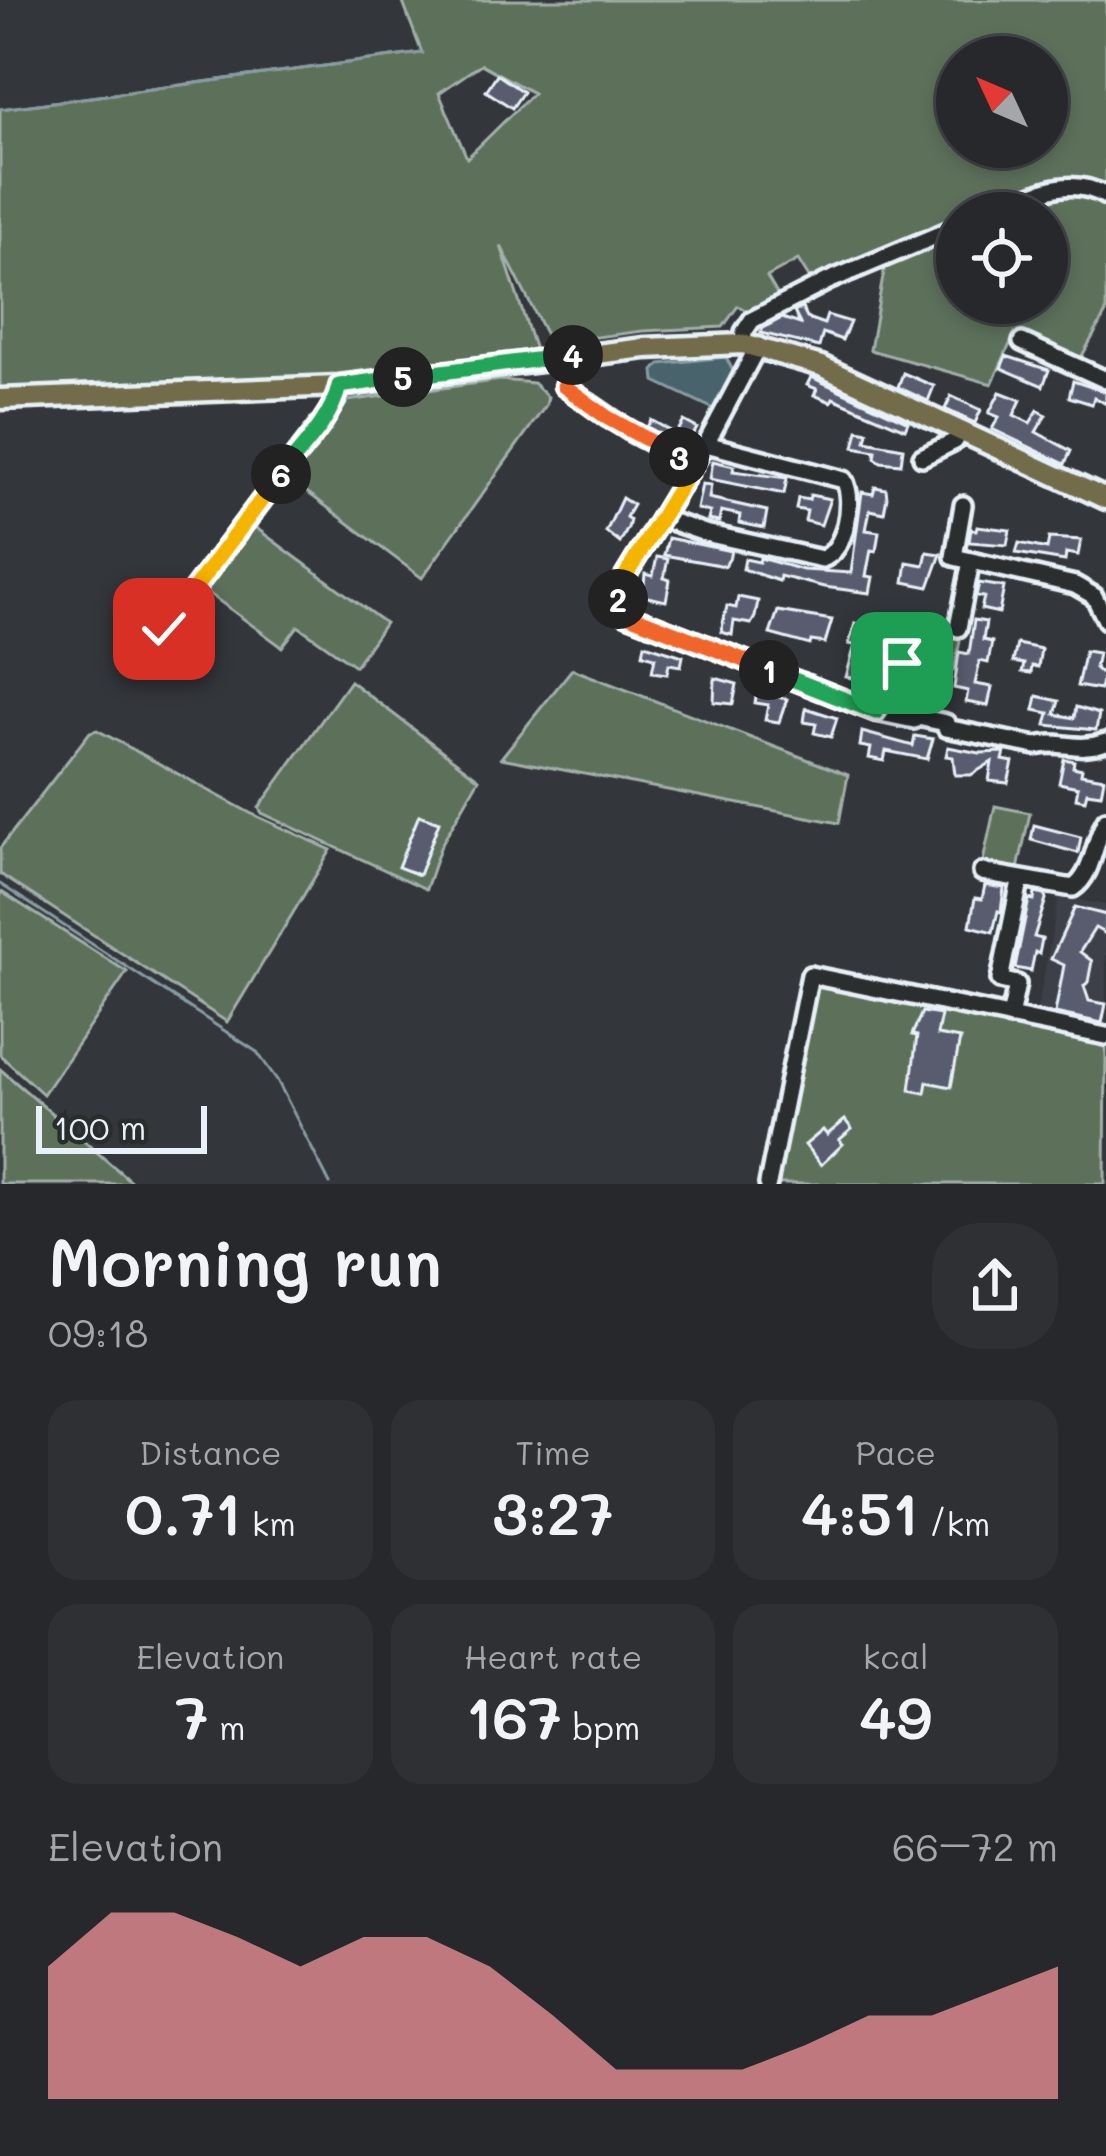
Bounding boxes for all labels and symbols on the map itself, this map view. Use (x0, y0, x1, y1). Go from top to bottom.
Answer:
north arrow (936, 36, 1068, 168)
pin: 4 (543, 325, 603, 385)
pin: 5 (373, 347, 433, 407)
pin: 3 (649, 427, 709, 487)
pin: 6 (251, 444, 311, 504)
pin: 2 (588, 569, 648, 629)
pin (113, 578, 215, 680)
pin (851, 612, 953, 714)
pin: 1 (739, 640, 799, 700)
scale bar (36, 1100, 207, 1153)

